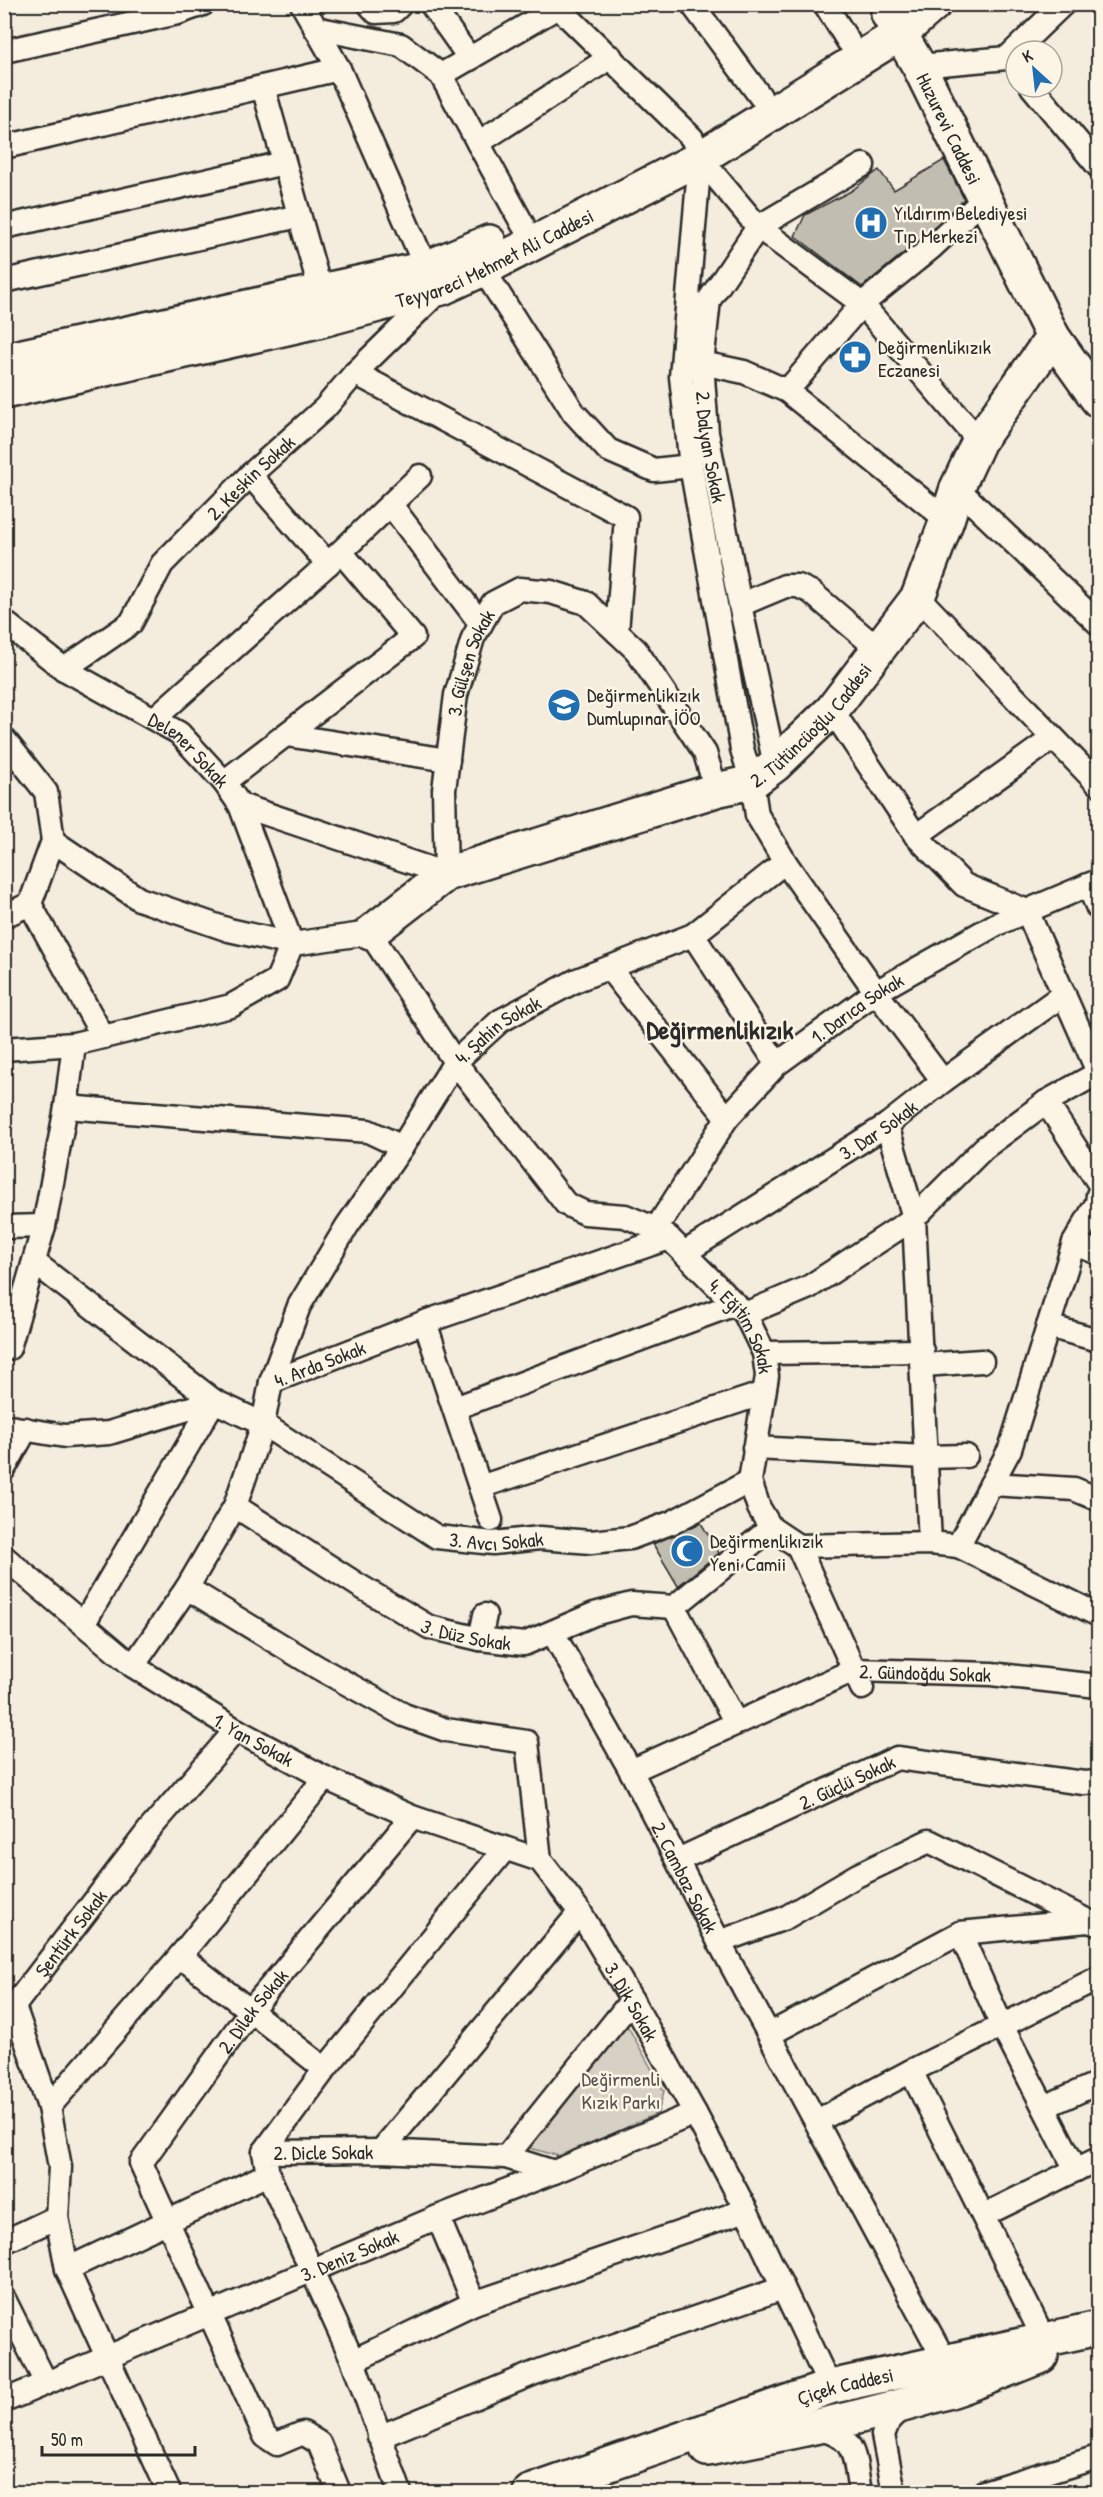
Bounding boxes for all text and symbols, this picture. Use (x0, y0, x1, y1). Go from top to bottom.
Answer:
north arrow (1004, 39, 1064, 99)
text: K (1018, 44, 1036, 67)
street label: Huzurevi Caddesi (911, 68, 989, 189)
place label: Yıldırım Belediyesi Tıp Merkezi (894, 199, 1028, 249)
street label: Teyyareci Mehmet Ali Caddesi (392, 201, 598, 313)
hospital icon: Yıldırım Belediyesi Tıp Merkezi (853, 205, 889, 241)
place label: Değirmenlikızık Eczanesi (878, 333, 991, 383)
pharmacy icon: Değirmenlikızık Eczanesi (837, 339, 873, 375)
street label: 2. Dalyan Sokak (691, 390, 734, 505)
street label: 2. Keskin Sokak (200, 428, 300, 525)
street label: 3. Gülşen Sokak (440, 604, 500, 717)
street label: 2. Tütüncüoğlu Caddesi (744, 657, 877, 793)
place label: Değirmenlikızık Dumlupınar İÖO (587, 681, 701, 731)
school or university icon: Değirmenlikızık Dumlupınar İÖO (546, 687, 582, 723)
street label: Delener Sokak (144, 705, 236, 793)
street label: 1. Darıca Sokak (805, 966, 908, 1049)
street label: 4. Şahin Sokak (448, 988, 545, 1070)
district label: Değirmenlikızık (647, 1012, 794, 1048)
street label: 3. Dar Sokak (834, 1093, 923, 1166)
street label: 4. Eğitim Sokak (703, 1272, 780, 1375)
street label: 4. Arda Sokak (270, 1333, 369, 1393)
street label: 3. Avcı Sokak (448, 1524, 545, 1556)
place label: Değirmenlikızık Yeni Camii (710, 1527, 823, 1577)
mosque icon: Değirmenlikızık Yeni Camii (669, 1533, 705, 1569)
street label: 3. Düz Sokak (416, 1612, 512, 1656)
street label: 2. Gündoğdu Sokak (859, 1657, 991, 1687)
street label: 1. Yan Sokak (208, 1706, 299, 1772)
street label: 2. Güçlü Sokak (794, 1747, 899, 1816)
street label: 2. Cambaz Sokak (646, 1817, 726, 1938)
street label: Şentürk Sokak (28, 1883, 112, 1982)
street label: 3. Dik Sokak (599, 1957, 666, 2046)
street label: 2. Dilek Sokak (211, 1963, 294, 2058)
park label: Değirmenli Kızık Parkı (582, 2065, 660, 2115)
street label: 2. Dicle Sokak (273, 2138, 373, 2165)
street label: 3. Deniz Sokak (296, 2222, 402, 2287)
street label: Çiçek Caddesi (793, 2360, 896, 2411)
scale bar (42, 2419, 195, 2457)
text: 50 m (51, 2427, 83, 2452)

